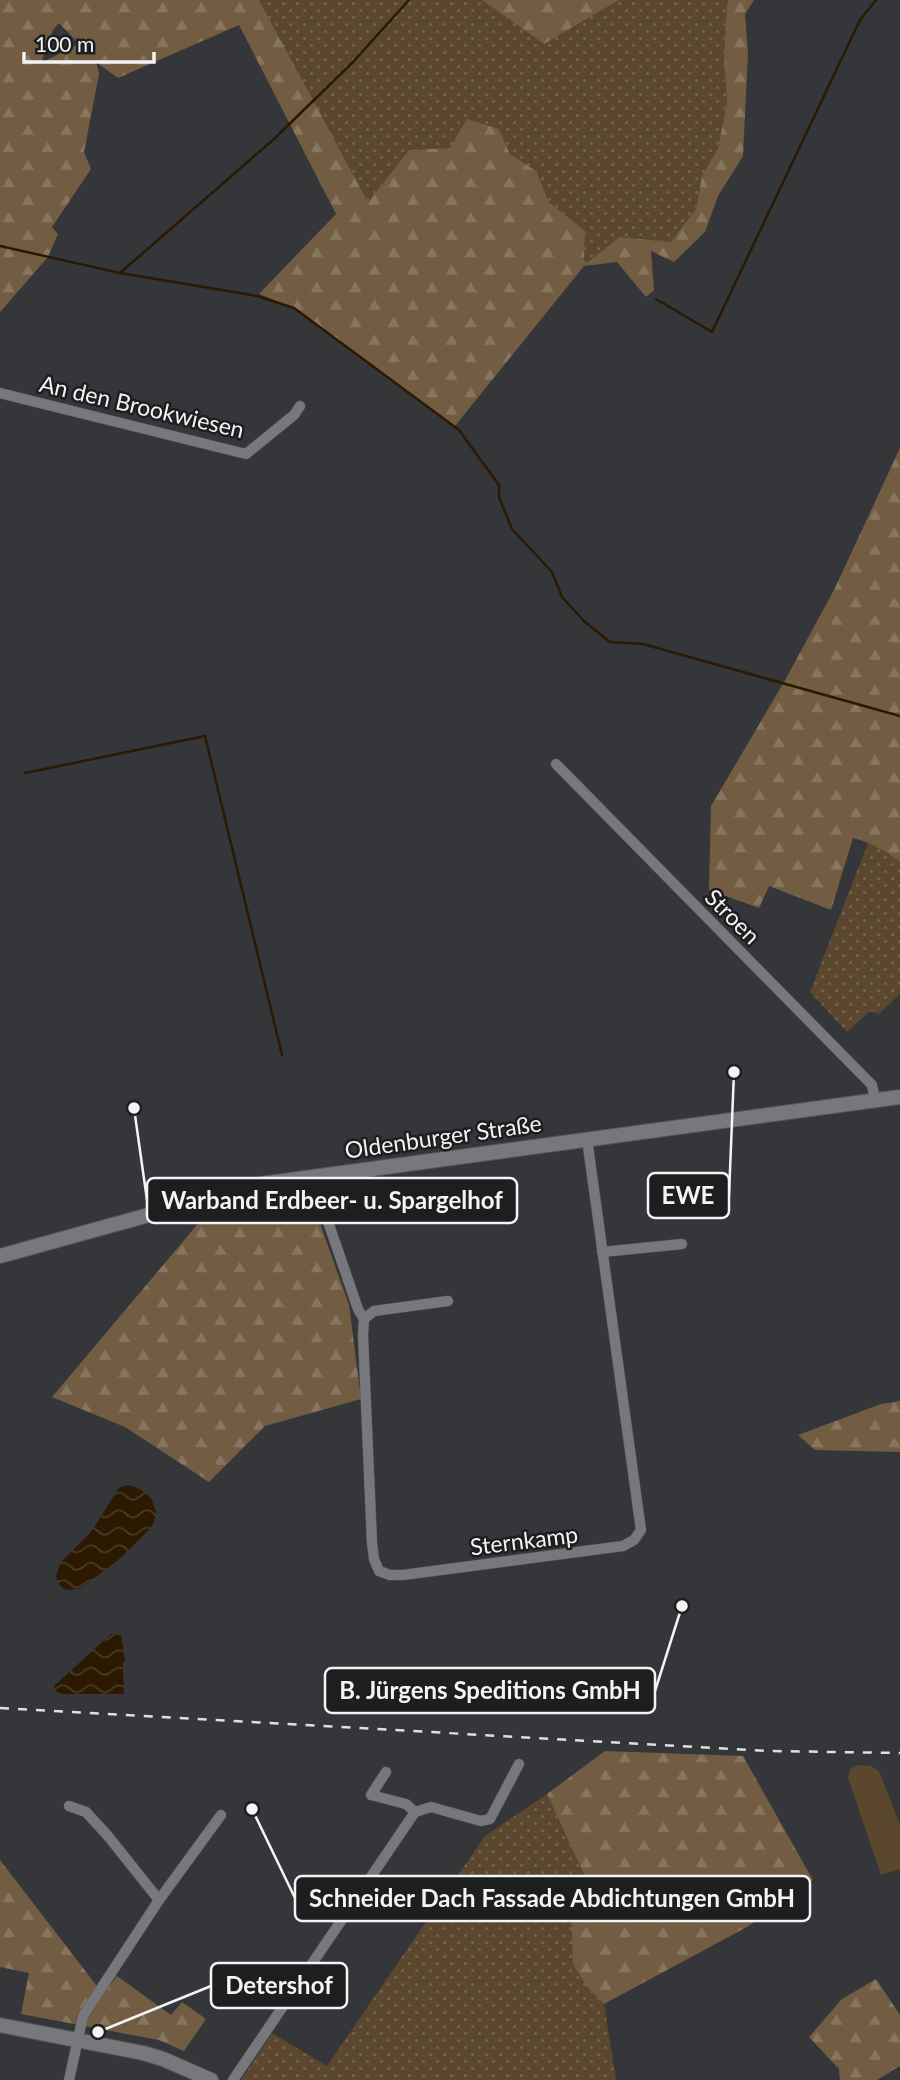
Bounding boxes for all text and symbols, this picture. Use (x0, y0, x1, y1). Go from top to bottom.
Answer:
scale bar (24, 21, 154, 65)
text: 100 m (35, 31, 94, 56)
street label: An den Brookwiesen (37, 369, 247, 443)
street label: Stroen (700, 883, 766, 949)
street label: Oldenburger Straße (343, 1108, 543, 1164)
callout: EWE (648, 1173, 729, 1218)
callout: Warband Erdbeer- u. Spargelhof (147, 1178, 517, 1223)
text: EWE (662, 1180, 714, 1209)
text: Warband Erdbeer- u. Spargelhof (161, 1185, 503, 1214)
street label: Sternkamp (468, 1519, 580, 1561)
callout: B. Jürgens Speditions GmbH (325, 1668, 655, 1713)
text: B. Jürgens Speditions GmbH (339, 1675, 641, 1704)
callout: Schneider Dach Fassade Abdichtungen GmbH (295, 1876, 810, 1921)
text: Schneider Dach Fassade Abdichtungen GmbH (309, 1883, 795, 1912)
callout: Detershof (211, 1963, 347, 2008)
text: Detershof (225, 1970, 333, 1999)

